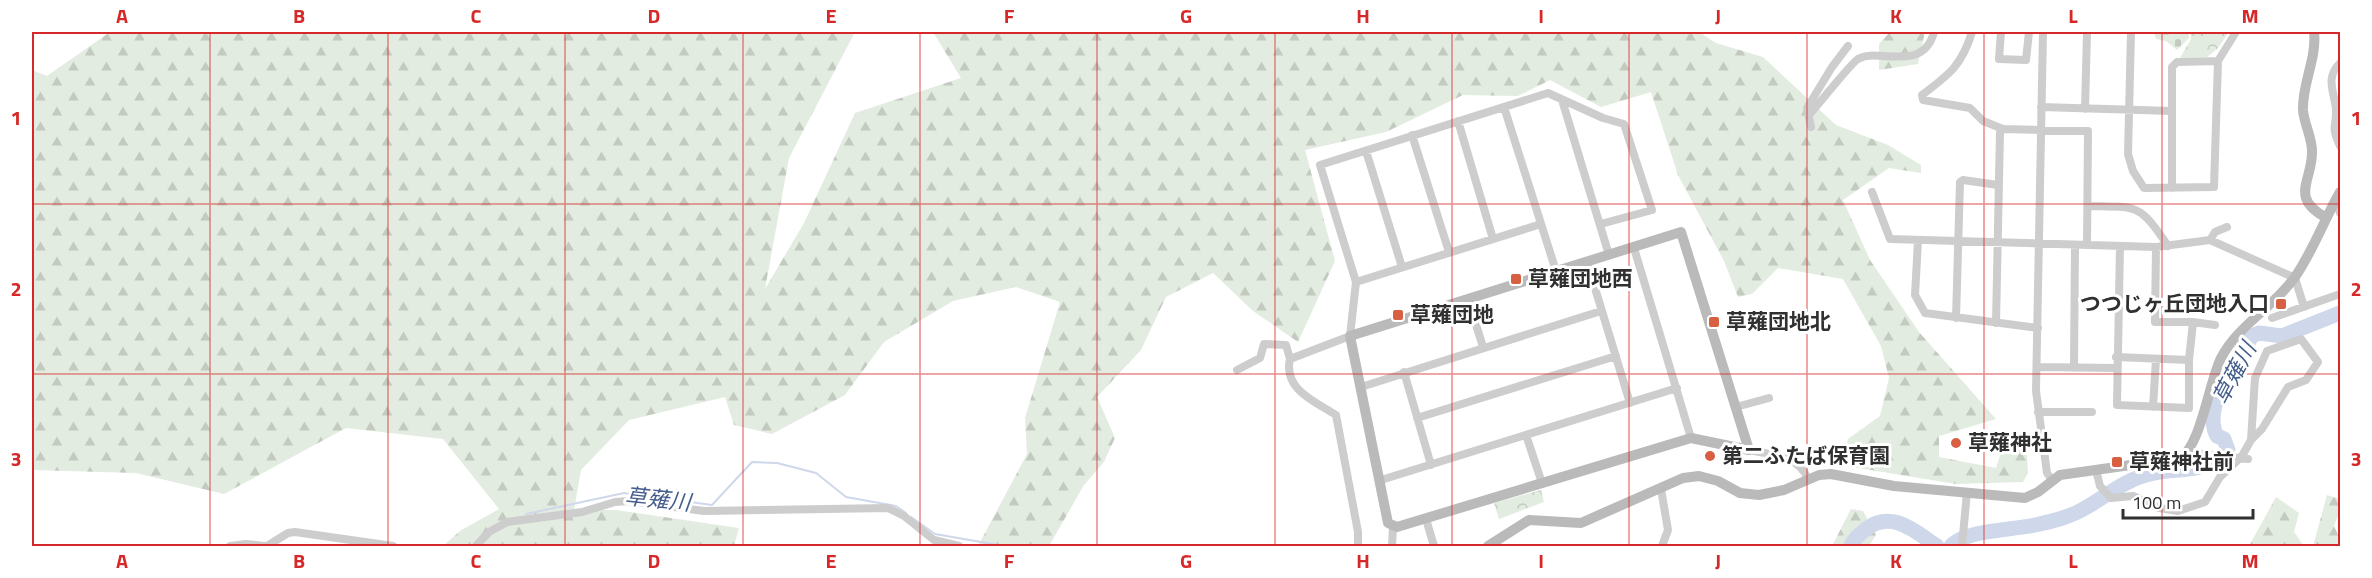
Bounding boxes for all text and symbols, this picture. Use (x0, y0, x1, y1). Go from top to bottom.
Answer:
text: A (116, 0, 128, 31)
text: B (293, 0, 305, 31)
text: C (471, 0, 482, 31)
text: D (648, 0, 660, 31)
text: E (825, 0, 837, 31)
text: F (1004, 0, 1015, 31)
text: G (1180, 0, 1192, 31)
text: H (1356, 0, 1370, 31)
text: I (1538, 0, 1544, 31)
text: J (1715, 0, 1721, 31)
text: K (1890, 0, 1902, 31)
text: L (2068, 0, 2078, 31)
text: M (2241, 0, 2259, 31)
text: 1 (10, 102, 22, 133)
text: 1 (2350, 102, 2362, 133)
place label: 草薙団地西 (1528, 262, 1633, 294)
marker: 草薙団地西 (1509, 272, 1523, 286)
text: 2 (10, 273, 22, 304)
text: 2 (2350, 273, 2362, 304)
place label: つつじヶ丘団地入口 (2080, 287, 2269, 319)
marker: つつじヶ丘団地入口 (2274, 297, 2288, 311)
place label: 草薙団地 (1410, 298, 1494, 330)
place label: 草薙団地北 (1726, 305, 1831, 337)
marker: 草薙団地 (1391, 308, 1405, 322)
marker: 草薙団地北 (1707, 315, 1721, 329)
water label: 草薙川 (2203, 334, 2265, 410)
place label: 草薙神社 (1968, 426, 2052, 458)
marker: 草薙神社 (1949, 436, 1963, 450)
place label: 第二ふたば保育園 (1722, 439, 1890, 471)
text: 3 (10, 443, 22, 474)
text: 3 (2350, 443, 2362, 474)
place label: 草薙神社前 (2129, 445, 2234, 477)
marker: 第二ふたば保育園 (1703, 449, 1717, 463)
marker: 草薙神社前 (2110, 455, 2124, 469)
water label: 草薙川 (623, 479, 695, 520)
scale bar (2123, 482, 2254, 520)
text: 100 m (2132, 489, 2181, 516)
text: A (116, 545, 128, 576)
text: B (293, 545, 305, 576)
text: C (471, 545, 482, 576)
text: D (648, 545, 660, 576)
text: E (825, 545, 837, 576)
text: F (1004, 545, 1015, 576)
text: G (1180, 545, 1192, 576)
text: H (1356, 545, 1370, 576)
text: I (1538, 545, 1544, 576)
text: J (1715, 545, 1721, 576)
text: K (1890, 545, 1902, 576)
text: L (2068, 545, 2078, 576)
text: M (2241, 545, 2259, 576)

